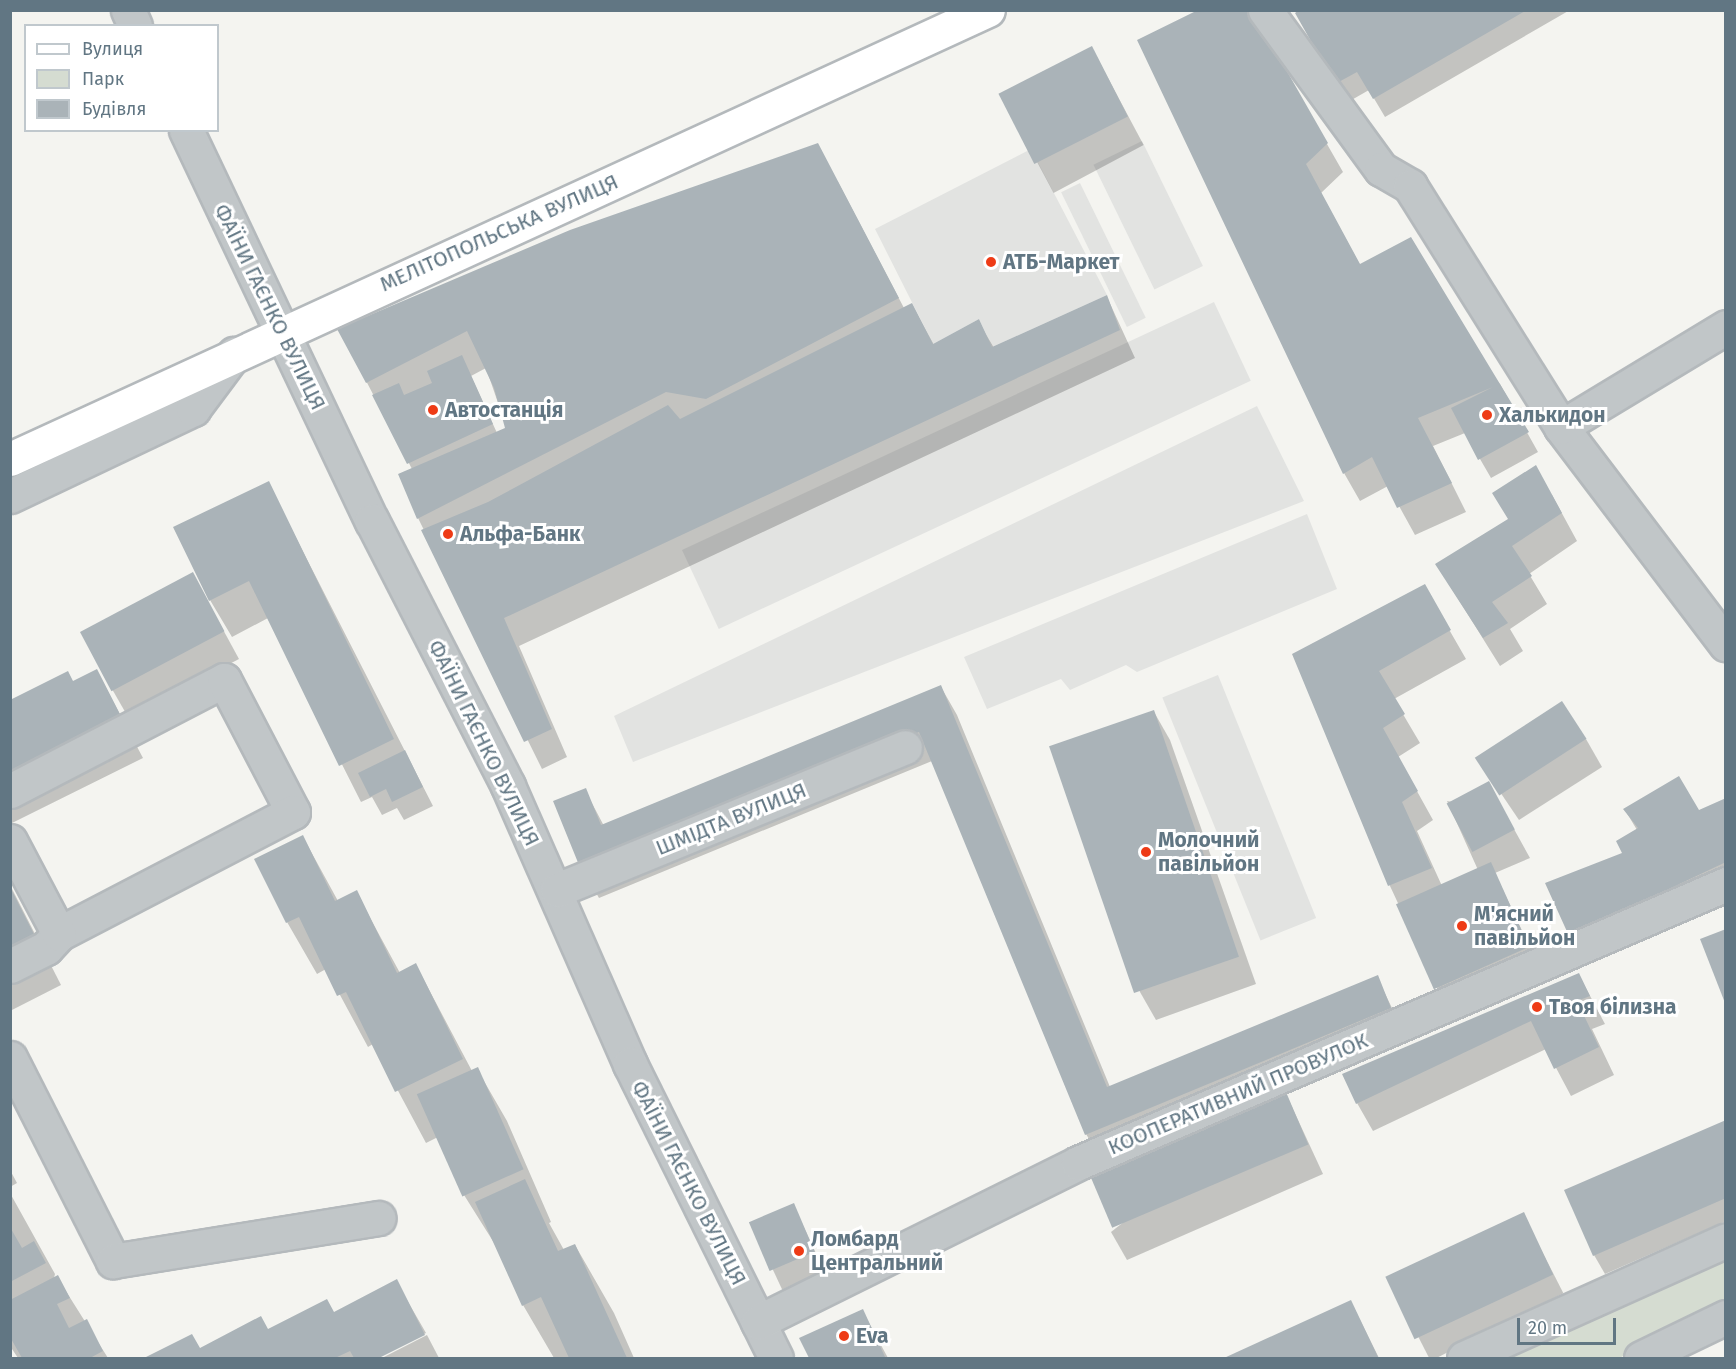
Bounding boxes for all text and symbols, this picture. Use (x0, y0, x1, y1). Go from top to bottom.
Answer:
legend (24, 24, 219, 132)
text: Вулиця (82, 38, 143, 60)
text: Парк (82, 68, 124, 90)
text: Будівля (82, 98, 146, 120)
street label: МЕЛІТОПОЛЬСЬКА ВУЛИЦЯ (376, 169, 622, 297)
street label: ФАЇНИ ГАЄНКО ВУЛИЦЯ (209, 200, 331, 414)
place label: АТБ-Маркет (1003, 249, 1120, 275)
marker: АТБ-Маркет (984, 255, 998, 269)
place label: Автостанція (445, 397, 563, 423)
place label: Халькидон (1499, 402, 1606, 428)
marker: Автостанція (426, 403, 440, 417)
marker: Халькидон (1480, 408, 1494, 422)
place label: Альфа-Банк (460, 521, 580, 547)
marker: Альфа-Банк (441, 527, 455, 541)
street label: ФАЇНИ ГАЄНКО ВУЛИЦЯ (423, 636, 545, 850)
street label: ШМІДТА ВУЛИЦЯ (652, 777, 810, 861)
place label: Молочний павільйон (1158, 827, 1259, 877)
marker: Молочний павільйон (1139, 845, 1153, 859)
place label: М'ясний павільйон (1474, 901, 1575, 951)
marker: М'ясний павільйон (1455, 919, 1469, 933)
place label: Твоя білизна (1549, 994, 1677, 1020)
marker: Твоя білизна (1530, 1000, 1544, 1014)
street label: КООПЕРАТИВНИЙ ПРОВУЛОК (1104, 1028, 1372, 1160)
street label: ФАЇНИ ГАЄНКО ВУЛИЦЯ (626, 1077, 752, 1289)
place label: Ломбард Центральний (811, 1226, 943, 1276)
marker: Ломбард Центральний (792, 1244, 806, 1258)
scale bar (1520, 1306, 1619, 1344)
text: 20 m (1528, 1317, 1567, 1339)
place label: Eva (856, 1323, 888, 1349)
marker: Eva (837, 1329, 851, 1343)

